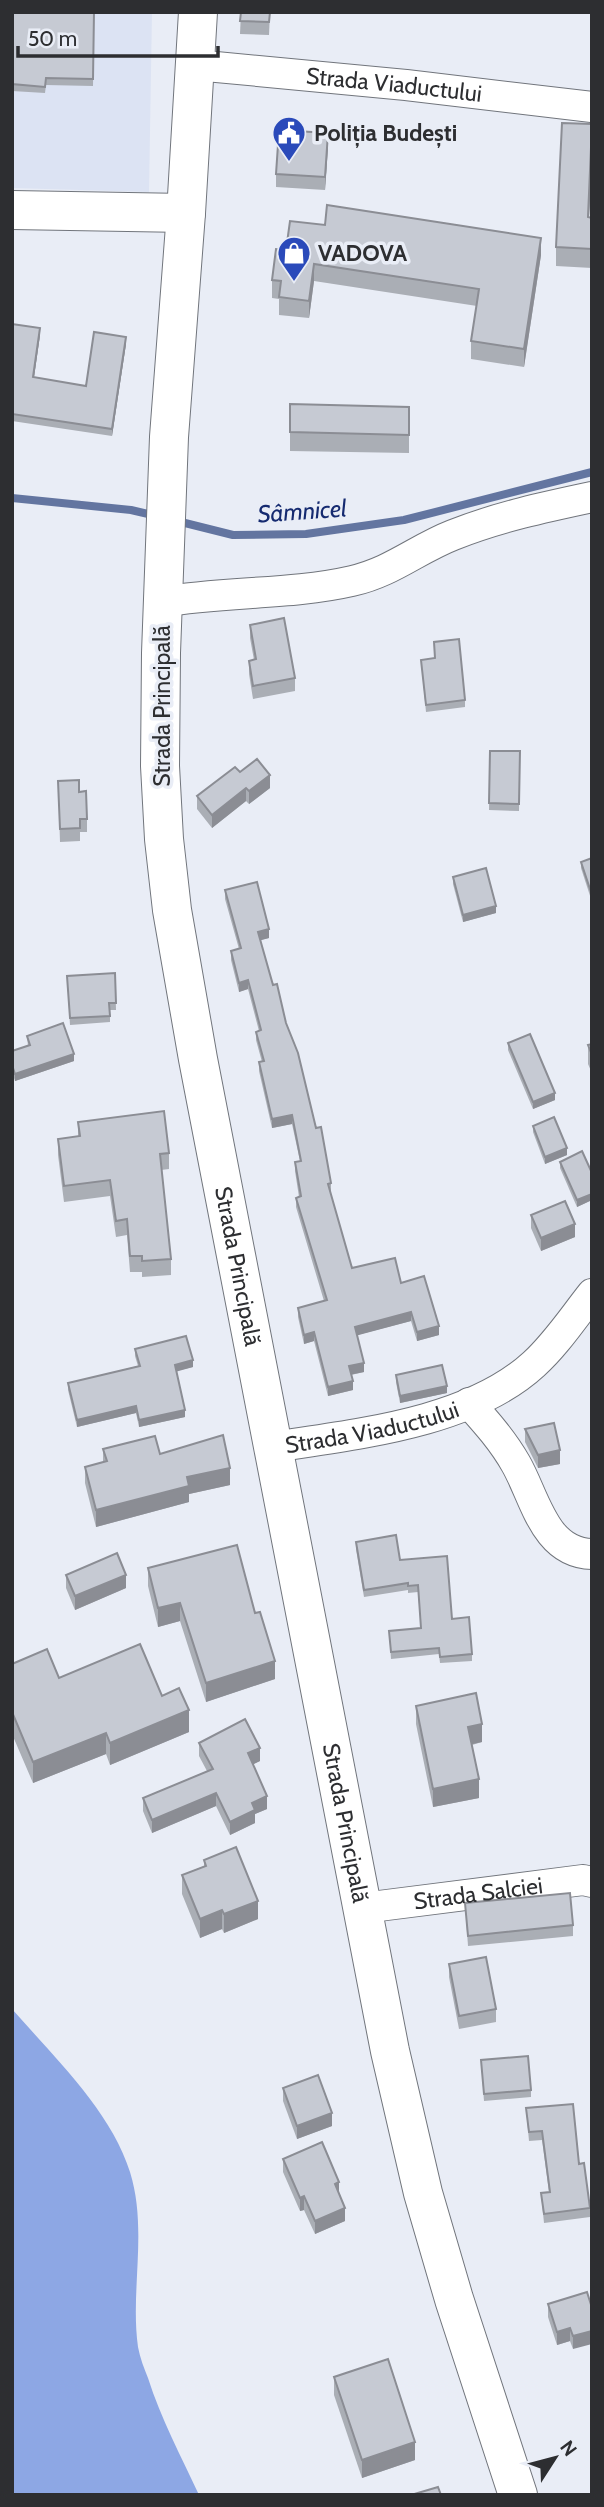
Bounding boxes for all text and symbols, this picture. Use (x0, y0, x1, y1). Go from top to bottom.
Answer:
scale bar (18, 14, 217, 58)
text: 50 m (28, 26, 77, 51)
street label: Strada Viaductului (305, 62, 483, 108)
public building icon: Poliția Budești (270, 114, 308, 163)
place label: Poliția Budești (314, 119, 457, 148)
shop icon: VADOVA (275, 234, 313, 283)
place label: VADOVA (318, 239, 408, 267)
water label: Sâmnicel (257, 493, 348, 529)
street label: Strada Principală (148, 625, 176, 787)
street label: Strada Principală (209, 1184, 267, 1348)
street label: Strada Viaductului (283, 1395, 463, 1459)
street label: Strada Principală (317, 1741, 375, 1905)
street label: Strada Salciei (412, 1871, 544, 1915)
north arrow (520, 2423, 590, 2493)
text: N (555, 2436, 582, 2460)

